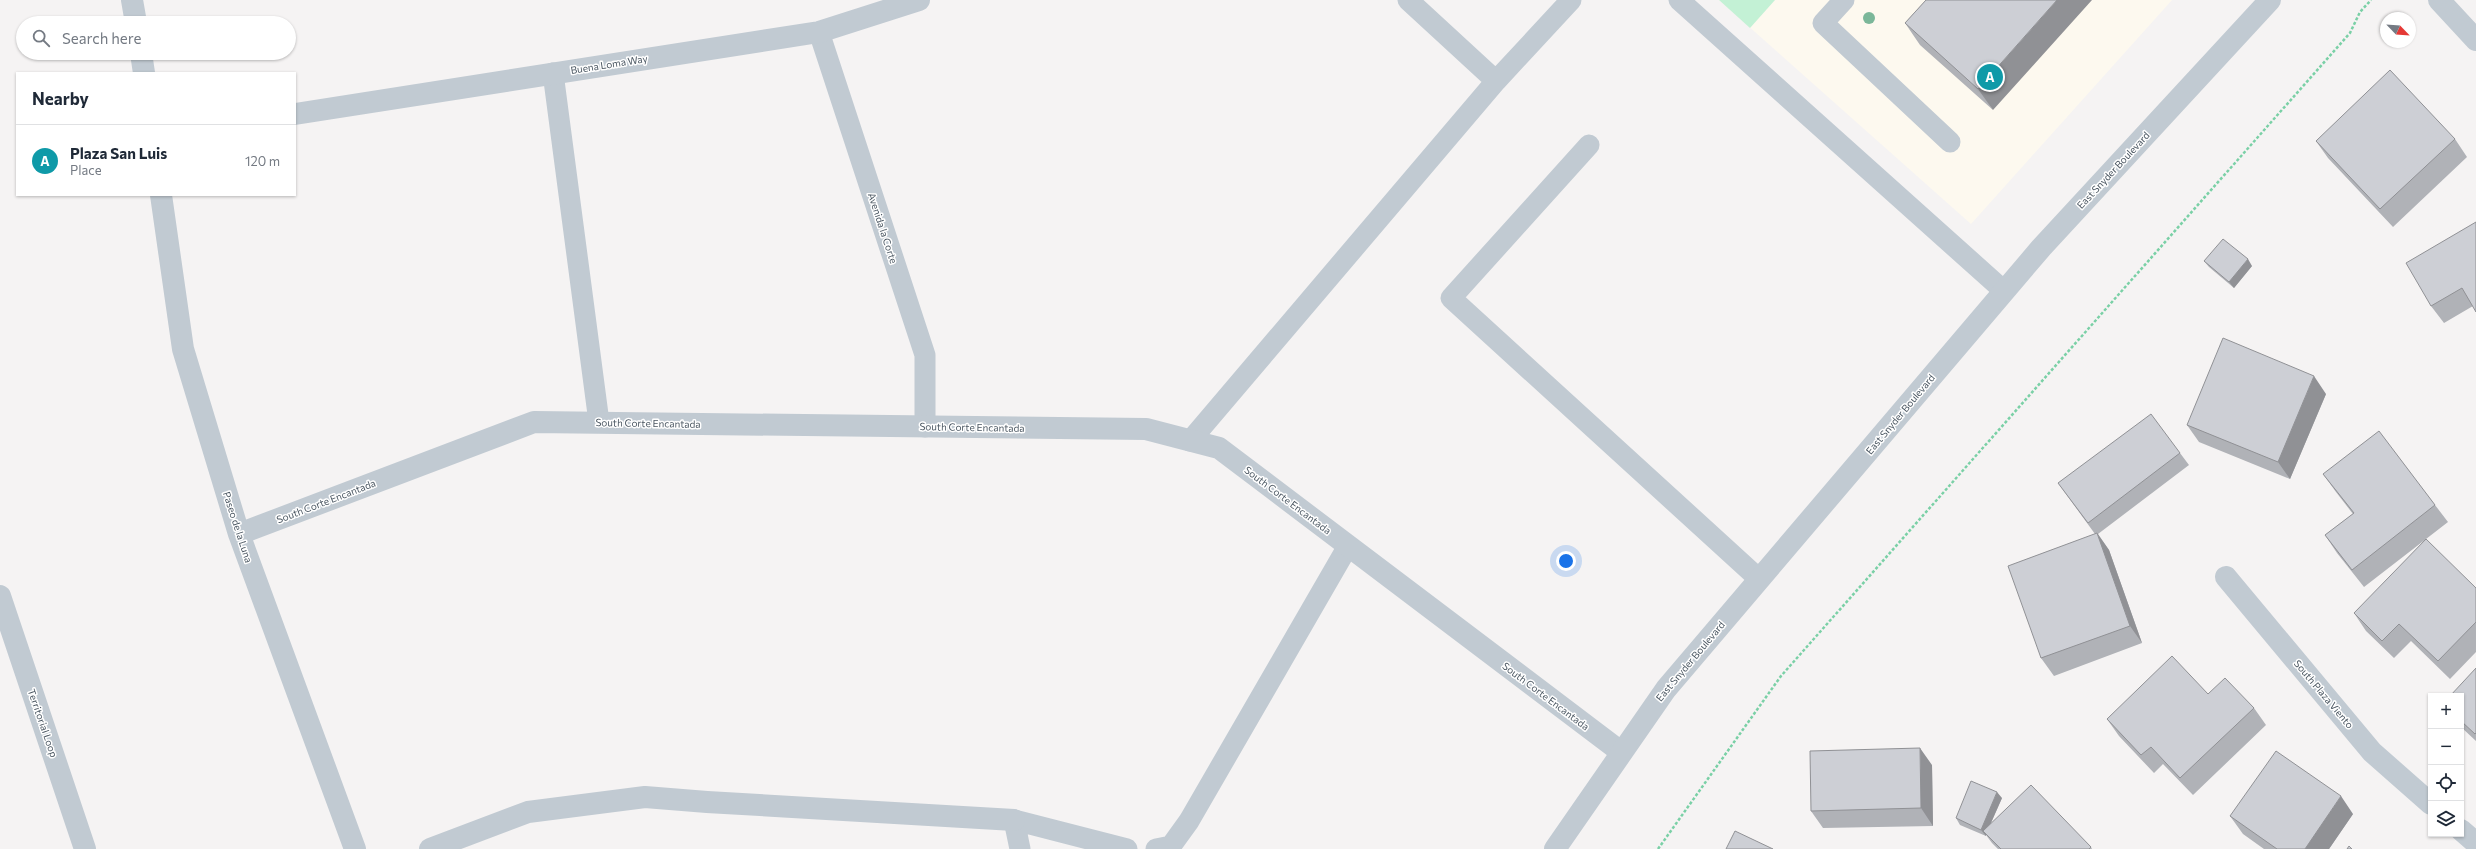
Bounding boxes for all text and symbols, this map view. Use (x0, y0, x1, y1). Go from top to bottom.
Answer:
north arrow (2380, 12, 2416, 48)
search box (16, 16, 296, 60)
icon: search (30, 27, 52, 49)
text: Search here (62, 29, 141, 47)
street label: Buena Loma Way (570, 52, 648, 76)
pin: A (1977, 62, 2003, 92)
text: Nearby (32, 88, 89, 109)
street label: East Snyder Boulevard (2074, 129, 2152, 211)
text: Plaza San Luis (70, 144, 167, 162)
text: A (40, 153, 50, 169)
text: 120 m (245, 153, 280, 169)
text: Place (70, 162, 102, 178)
street label: Avenida la Corte (866, 191, 900, 265)
street label: East Snyder Boulevard (1863, 371, 1937, 456)
street label: South Corte Encantada (595, 416, 701, 430)
street label: South Corte Encantada (919, 420, 1025, 434)
street label: South Corte Encantada (1242, 464, 1334, 536)
street label: South Corte Encantada (275, 477, 377, 525)
street label: Paseo de la Luna (221, 490, 255, 564)
your location (1556, 551, 1576, 571)
street label: East Snyder Boulevard (1653, 618, 1727, 703)
street label: South Plaza Viento (2292, 657, 2356, 731)
street label: South Corte Encantada (1500, 660, 1592, 732)
street label: Territorial Loop (26, 687, 60, 759)
map controls (2428, 693, 2464, 837)
button: + (2428, 693, 2464, 729)
button: − (2428, 729, 2464, 765)
button: locate (2428, 765, 2464, 801)
button: layers (2428, 801, 2464, 837)

